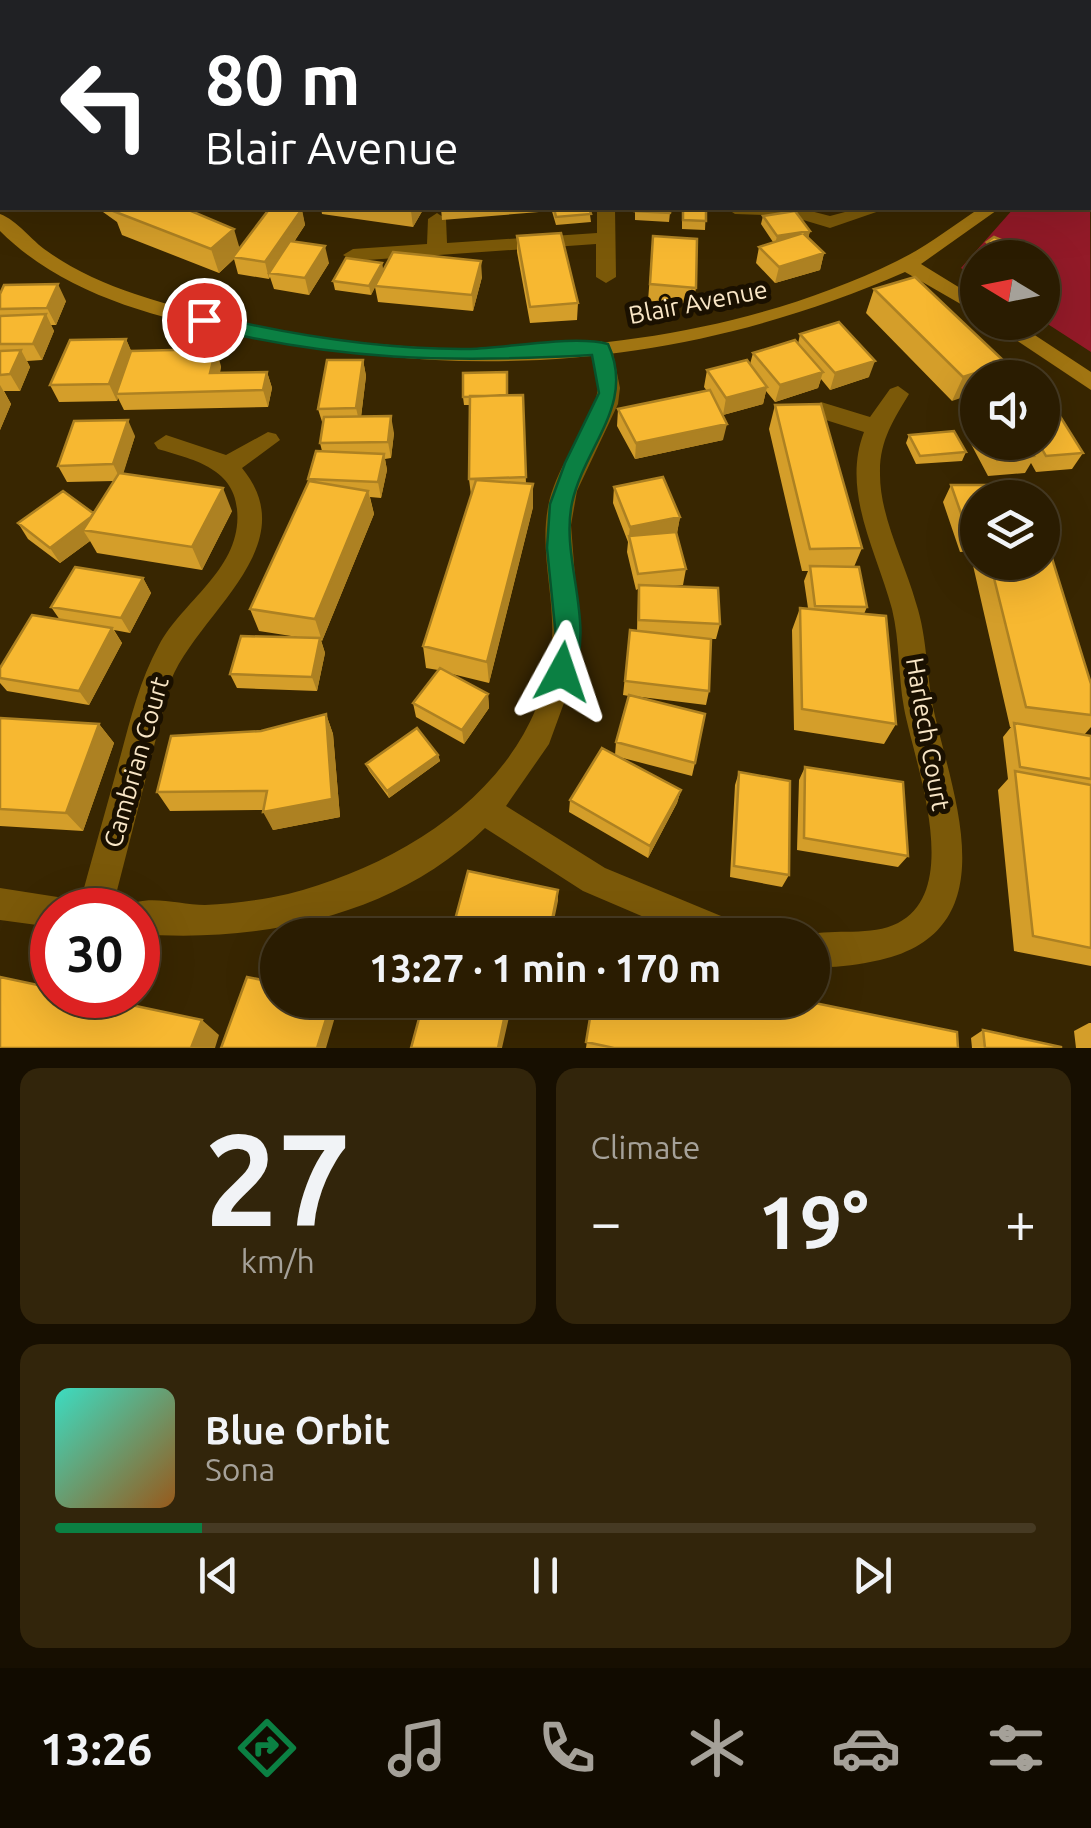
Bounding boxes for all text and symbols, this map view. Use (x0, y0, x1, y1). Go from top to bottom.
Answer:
icon: left (40, 40, 170, 170)
text: 80 m (205, 40, 361, 118)
text: Blair Avenue (205, 122, 459, 173)
north arrow (960, 240, 1060, 340)
map controls (960, 240, 1060, 580)
street label: Blair Avenue (626, 275, 770, 329)
pin (162, 278, 247, 363)
icon: arrive (177, 293, 232, 348)
button: sound (960, 360, 1060, 460)
button: layers (960, 480, 1060, 580)
position arrow (510, 620, 614, 724)
street label: Harlech Court (901, 655, 955, 813)
street label: Cambrian Court (98, 673, 174, 851)
speed limit sign: 30 (30, 888, 160, 1018)
text: 13:27 · 1 min · 170 m (369, 947, 721, 989)
text: 27 (204, 1105, 351, 1251)
text: Climate (591, 1129, 701, 1165)
text: 19° (758, 1179, 869, 1263)
text: − (591, 1191, 622, 1252)
text: + (1005, 1191, 1036, 1252)
text: km/h (241, 1243, 315, 1279)
text: Blue Orbit (205, 1409, 390, 1451)
text: Sona (205, 1451, 275, 1487)
icon: previous (191, 1548, 246, 1603)
icon: pause (518, 1548, 573, 1603)
icon: next (845, 1548, 900, 1603)
icon: directions (232, 1713, 302, 1783)
icon: music (382, 1713, 452, 1783)
icon: phone (532, 1713, 602, 1783)
icon: climate (682, 1713, 752, 1783)
icon: car (831, 1713, 901, 1783)
icon: filters (981, 1713, 1051, 1783)
text: 13:26 (40, 1723, 152, 1774)

